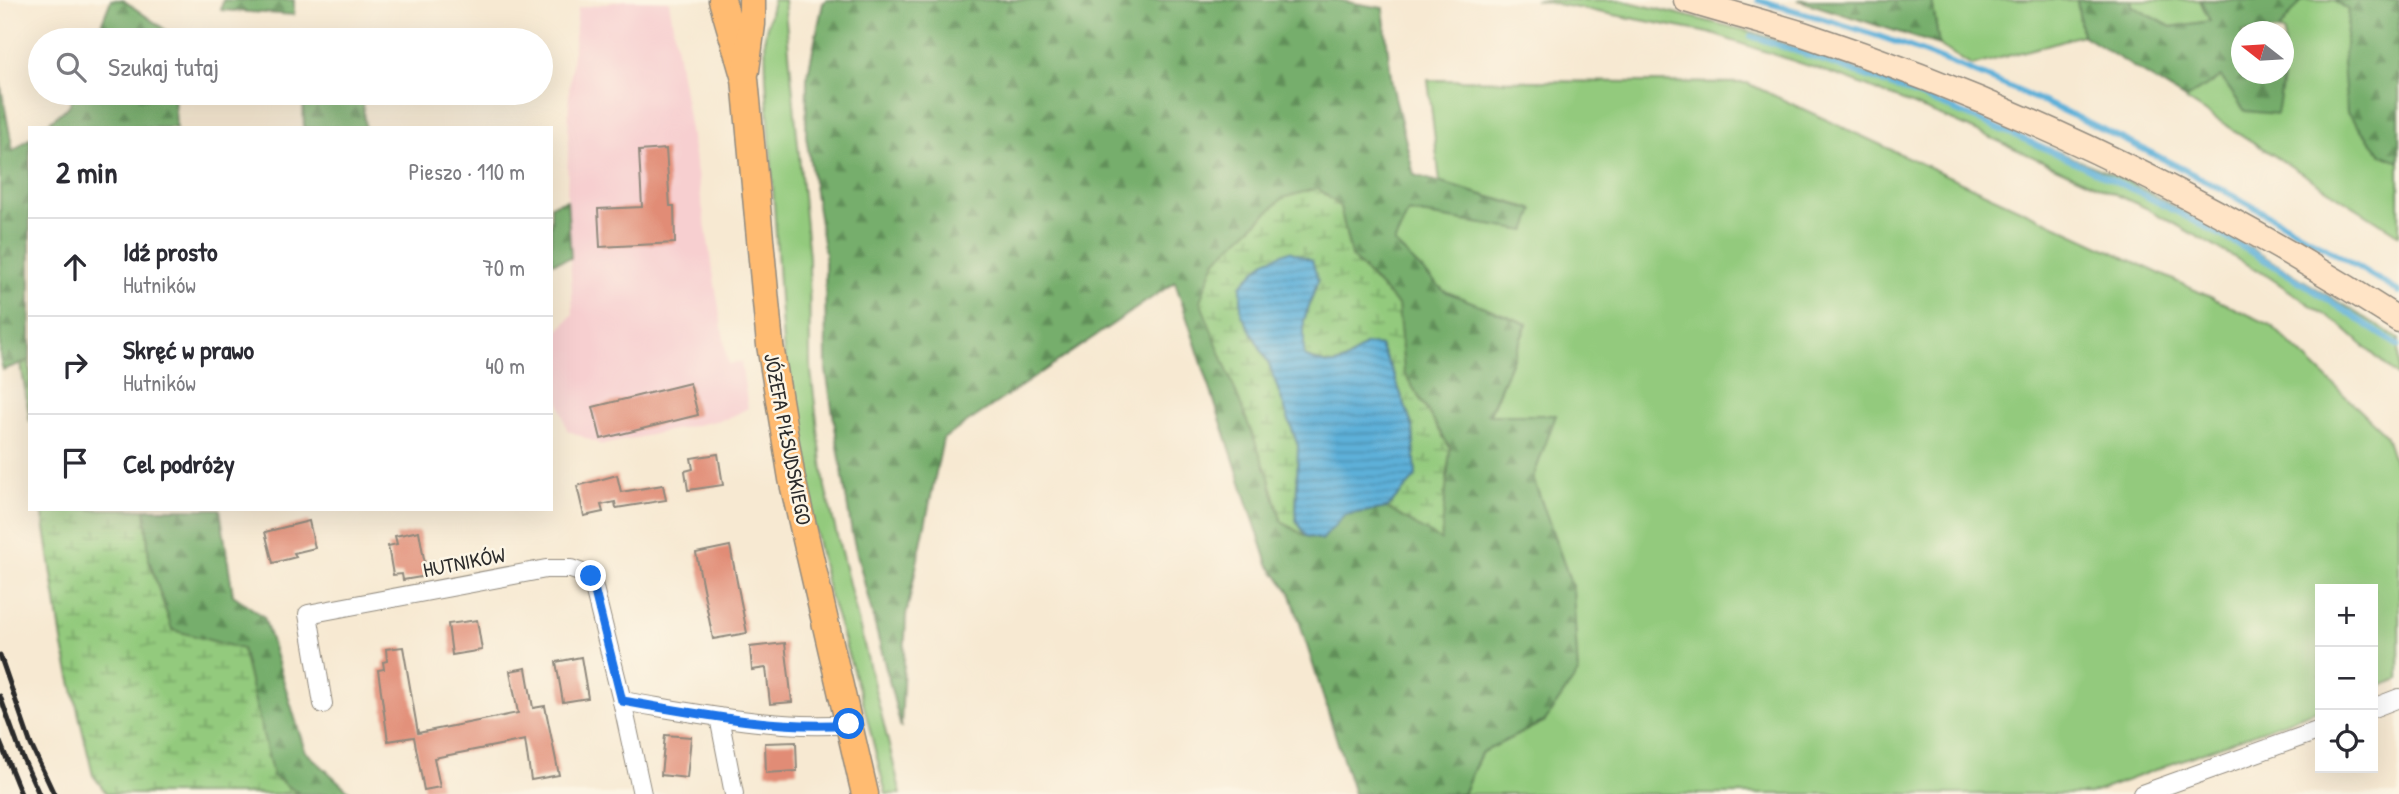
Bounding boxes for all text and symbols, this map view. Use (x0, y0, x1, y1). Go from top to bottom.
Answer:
north arrow (2231, 21, 2294, 84)
search box (28, 28, 553, 105)
icon: search (52, 48, 90, 86)
text: Szukaj tutaj (108, 49, 219, 84)
text: 2 min (56, 152, 118, 192)
text: Pieszo · 110 m (409, 156, 525, 187)
text: Idź prosto (123, 234, 217, 269)
icon: ahead (56, 248, 94, 286)
text: 70 m (482, 252, 525, 283)
text: Hutników (123, 269, 196, 300)
text: Skręć w prawo (123, 332, 254, 367)
icon: right (56, 346, 94, 384)
text: 40 m (485, 350, 525, 381)
street label: JÓZEFA PIŁSUDSKIEGO (757, 351, 819, 527)
text: Hutników (123, 367, 196, 398)
icon: arrive (56, 444, 94, 482)
text: Cel podróży (123, 446, 235, 481)
street label: HUTNIKÓW (421, 540, 508, 584)
route end (575, 560, 606, 591)
map controls (2315, 584, 2378, 773)
button: + (2315, 584, 2378, 647)
button: − (2315, 647, 2378, 710)
route start (833, 708, 864, 739)
button: locate (2315, 710, 2378, 773)

